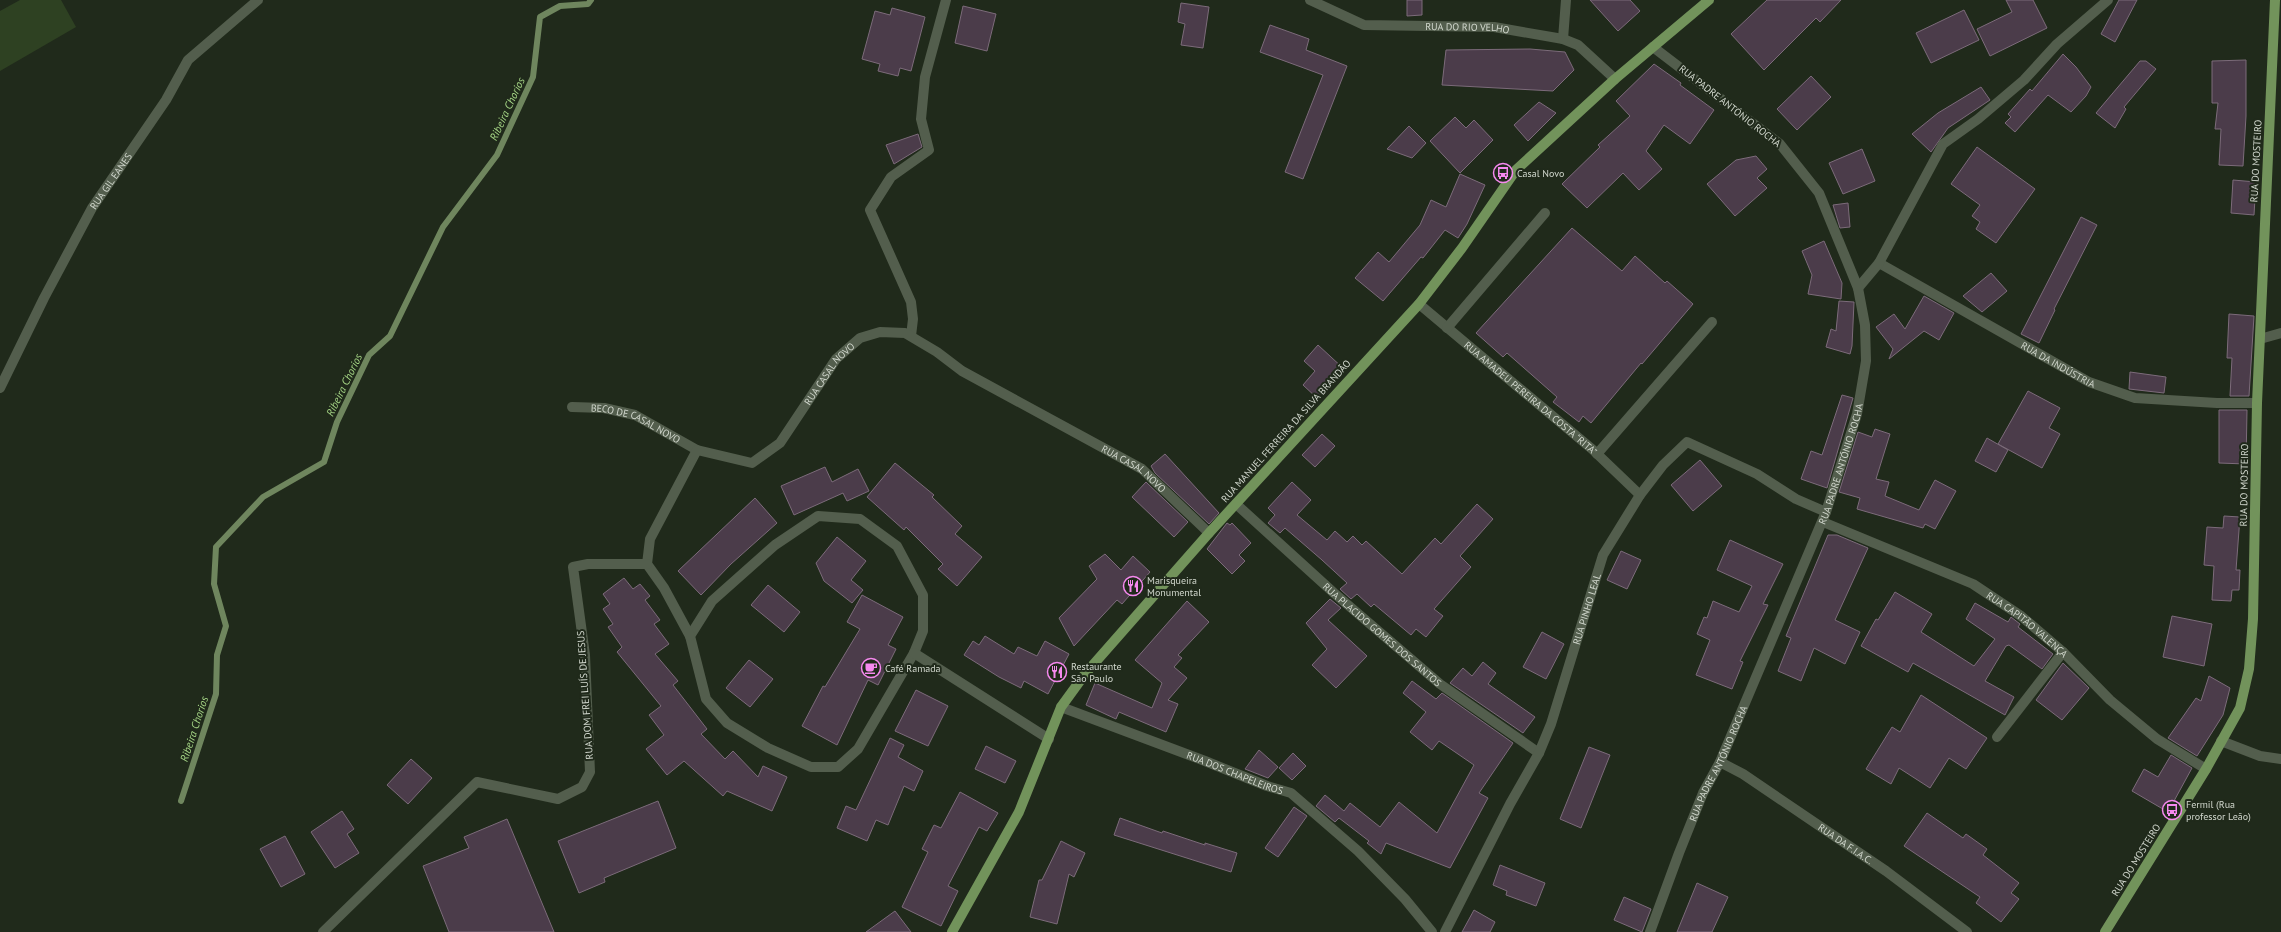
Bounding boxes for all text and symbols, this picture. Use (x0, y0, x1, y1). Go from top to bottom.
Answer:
street label: RUA DO RIO VELHO (1425, 19, 1511, 36)
street label: RUA PADRE ANTÓNIO ROCHA (1676, 62, 1784, 150)
water label: Ribeira Chorios (486, 75, 528, 143)
street label: RUA DO MOSTEIRO (2247, 119, 2265, 203)
street label: RUA GIL EANES (87, 150, 134, 212)
bus stop icon: Casal Novo (1492, 162, 1514, 184)
place label: Casal Novo (1517, 167, 1564, 180)
street label: RUA AMADEU PEREIRA DA COSTA "RITA" (1462, 338, 1600, 457)
street label: RUA DA INDÚSTRIA (2019, 338, 2097, 390)
street label: RUA CASAL NOVO (801, 339, 857, 407)
water label: Ribeira Chorios (323, 351, 365, 419)
street label: RUA MANUEL FERREIRA DA SILVA BRANDÃO (1218, 357, 1354, 505)
street label: BECO DE CASAL NOVO (591, 401, 683, 446)
street label: RUA PADRE ANTÓNIO ROCHA (1815, 402, 1865, 526)
street label: RUA CASAL NOVO (1099, 442, 1169, 495)
street label: RUA DO MOSTEIRO (2237, 443, 2251, 527)
street label: RUA PINHO LEAL (1569, 572, 1603, 646)
place label: Marisqueira Monumental (1147, 574, 1201, 599)
restaurant icon: Marisqueira Monumental (1122, 575, 1144, 597)
street label: RUA PLACIDO GOMES DOS SANTOS (1320, 580, 1444, 689)
street label: RUA CAPITÃO VALENÇA (1984, 588, 2071, 660)
street label: RUA DOM FREI LUÍS DE JESUS (574, 630, 596, 760)
cafe icon: Café Ramada (860, 657, 882, 679)
place label: Restaurante São Paulo (1071, 660, 1122, 685)
restaurant icon: Restaurante São Paulo (1046, 661, 1068, 683)
place label: Café Ramada (885, 662, 941, 675)
water label: Ribeira Chorios (177, 694, 211, 764)
street label: RUA PADRE ANTÓNIO ROCHA (1686, 703, 1750, 823)
street label: RUA DOS CHAPELEIROS (1185, 748, 1285, 797)
place label: Fermil (Rua professor Leão) (2186, 798, 2251, 823)
bus stop icon: Fermil (Rua professor Leão) (2161, 799, 2183, 821)
street label: RUA DA F.I.A.C. (1816, 820, 1876, 867)
street label: RUA DO MOSTEIRO (2109, 821, 2164, 899)

